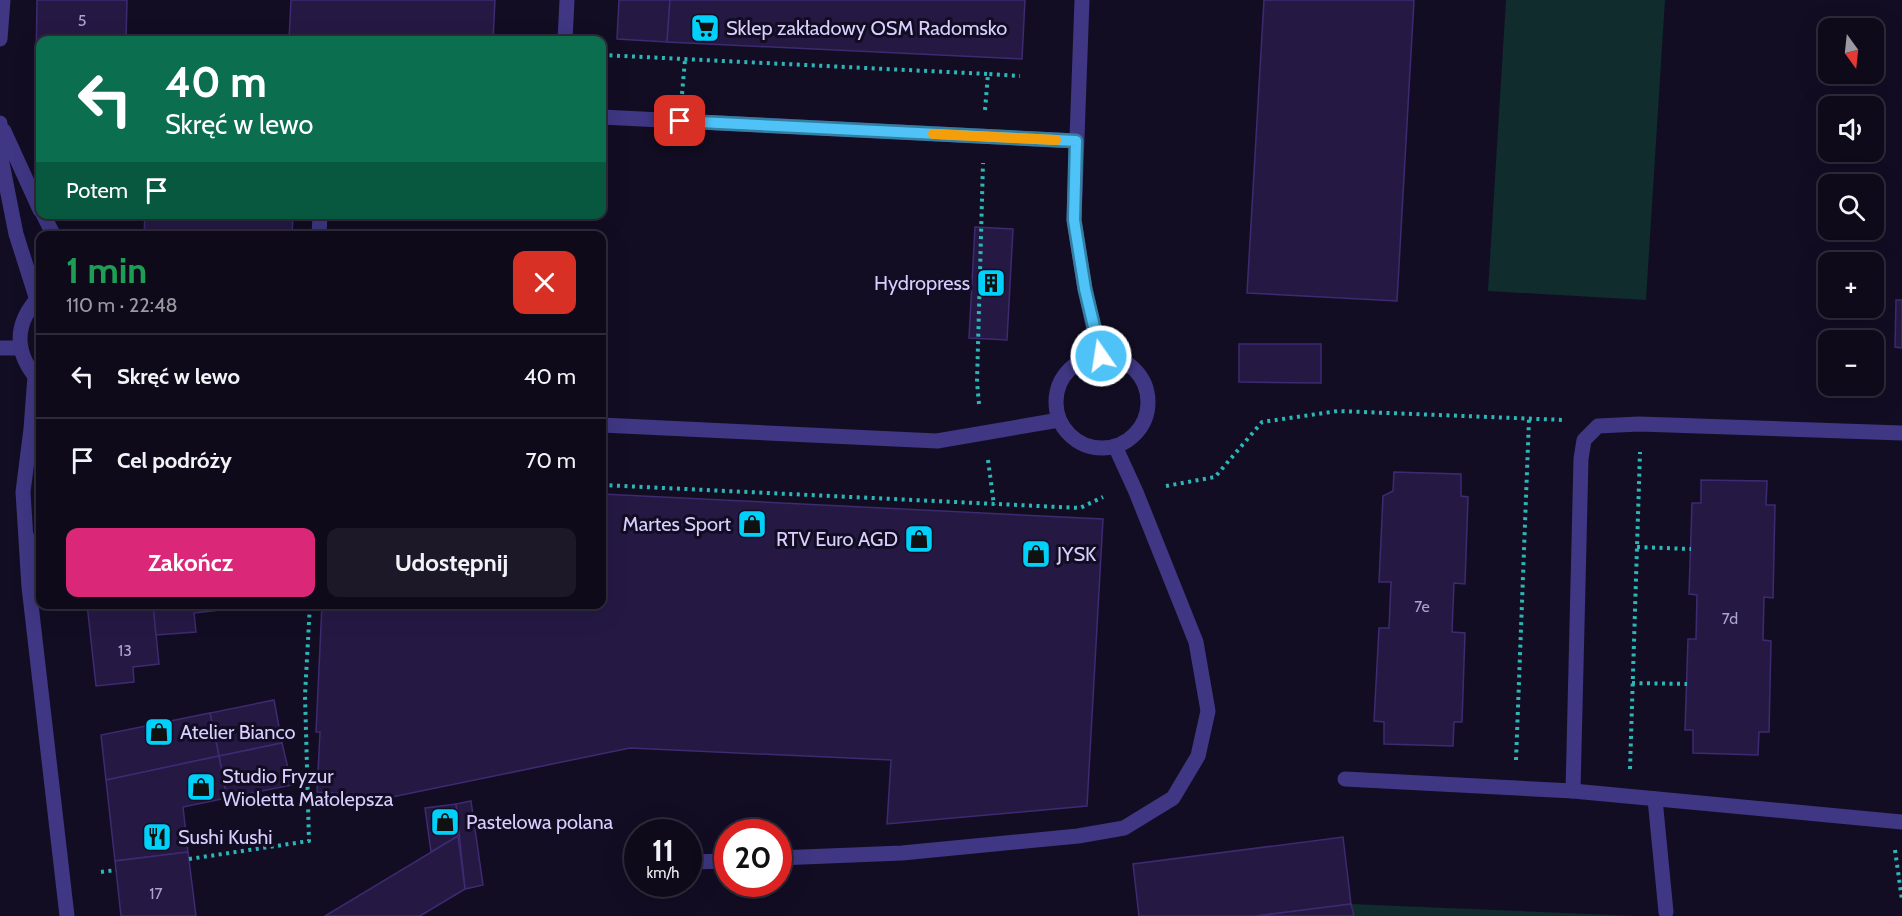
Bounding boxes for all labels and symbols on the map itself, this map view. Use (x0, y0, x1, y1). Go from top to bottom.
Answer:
house number: 5 (78, 11, 86, 30)
supermarket icon: Sklep zakładowy OSM Radomsko (689, 12, 721, 44)
place label: Sklep zakładowy OSM Radomsko (726, 16, 1007, 40)
north arrow (1818, 18, 1884, 84)
pin (654, 95, 705, 146)
building icon: Hydropress (975, 267, 1007, 299)
place label: Hydropress (874, 271, 970, 295)
position arrow (1069, 324, 1133, 388)
shop icon: Martes Sport (736, 508, 768, 540)
place label: Martes Sport (623, 512, 731, 536)
shop icon: RTV Euro AGD (903, 523, 935, 555)
place label: RTV Euro AGD (776, 527, 898, 551)
shop icon: JYSK (1020, 538, 1052, 570)
place label: JYSK (1056, 542, 1097, 566)
house number: 7e (1414, 597, 1430, 616)
house number: 7d (1722, 609, 1738, 628)
house number: 13 (118, 641, 132, 660)
shop icon: Atelier Bianco (143, 716, 175, 748)
place label: Atelier Bianco (180, 720, 295, 744)
place label: Studio Fryzur Wioletta Małolepsza (222, 764, 394, 811)
shop icon: Studio Fryzur Wioletta Małolepsza (185, 771, 217, 803)
shop icon: Pastelowa polana (429, 806, 461, 838)
place label: Pastelowa polana (466, 810, 614, 834)
speed limit sign: 20 (714, 819, 792, 897)
restaurant icon: Sushi Kushi (141, 821, 173, 853)
place label: Sushi Kushi (178, 825, 273, 849)
house number: 17 (149, 884, 163, 903)

